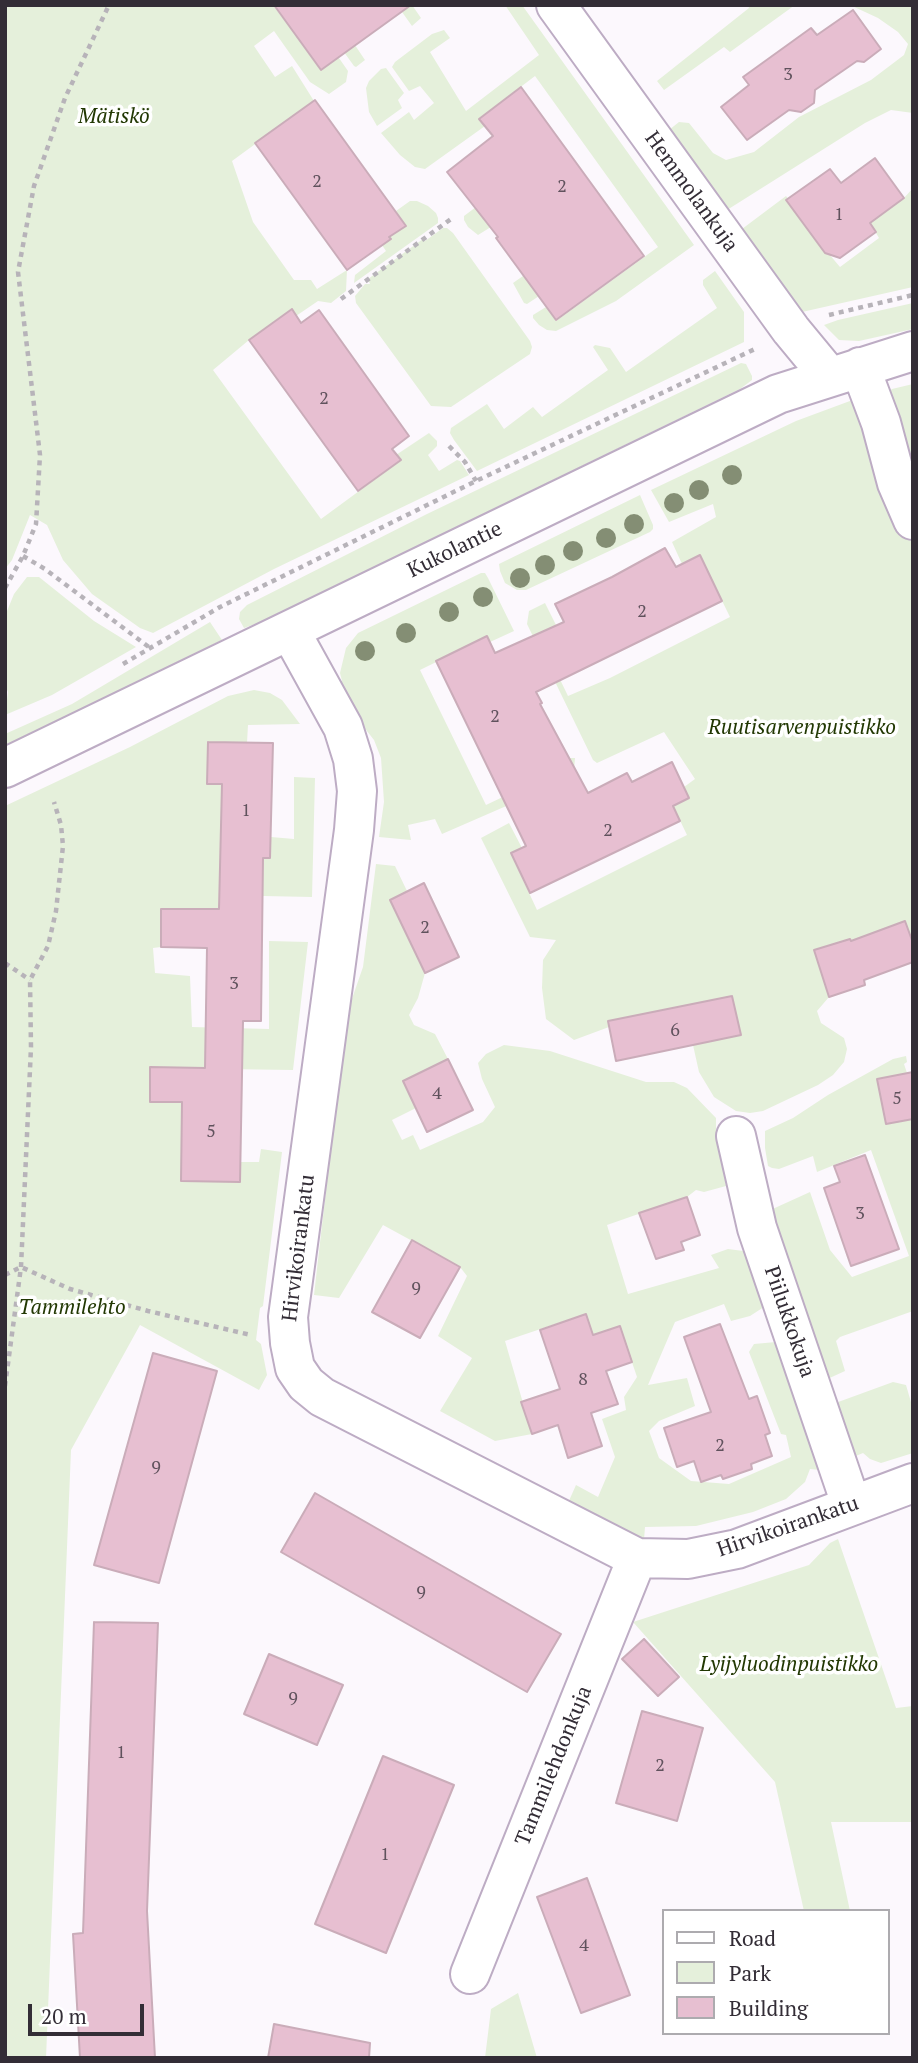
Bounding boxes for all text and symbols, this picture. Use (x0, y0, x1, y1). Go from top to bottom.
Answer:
house number: 3 (783, 64, 793, 86)
park label: Mätiskö (78, 104, 150, 130)
street label: Hemmolankuja (639, 127, 743, 257)
house number: 2 (312, 171, 322, 193)
house number: 2 (557, 176, 567, 198)
house number: 1 (834, 204, 844, 226)
house number: 2 (319, 388, 329, 410)
street label: Kukolantie (404, 516, 506, 584)
house number: 2 (637, 601, 647, 623)
house number: 2 (490, 706, 500, 728)
park label: Ruutisarvenpuistikko (708, 715, 896, 741)
house number: 1 (241, 800, 251, 822)
house number: 2 (603, 820, 613, 842)
house number: 2 (420, 917, 430, 939)
house number: 3 (229, 973, 239, 995)
house number: 6 (670, 1020, 680, 1042)
house number: 4 (432, 1083, 442, 1105)
house number: 5 (892, 1088, 902, 1110)
house number: 5 (206, 1121, 216, 1143)
street label: Hirvikoirankatu (277, 1173, 321, 1323)
house number: 3 (855, 1203, 865, 1225)
street label: Piilukkokuja (758, 1263, 820, 1381)
house number: 9 (411, 1278, 421, 1300)
park label: Tammilehto (18, 1295, 126, 1321)
house number: 8 (578, 1369, 588, 1391)
house number: 2 (715, 1435, 725, 1457)
house number: 9 (151, 1457, 161, 1479)
street label: Hirvikoirankatu (714, 1491, 862, 1563)
house number: 9 (416, 1582, 426, 1604)
park label: Lyijyluodinpuistikko (700, 1652, 878, 1678)
street label: Tammilehdonkuja (510, 1682, 598, 1850)
house number: 9 (288, 1688, 298, 1710)
house number: 1 (116, 1742, 126, 1764)
house number: 2 (655, 1755, 665, 1777)
house number: 1 (380, 1844, 390, 1866)
legend (662, 1909, 890, 2035)
text: Road (729, 1924, 776, 1952)
house number: 4 (579, 1935, 589, 1957)
text: Park (729, 1959, 771, 1987)
scale bar (32, 1990, 147, 2034)
text: Building (729, 1994, 808, 2022)
text: 20 m (41, 2002, 87, 2030)

